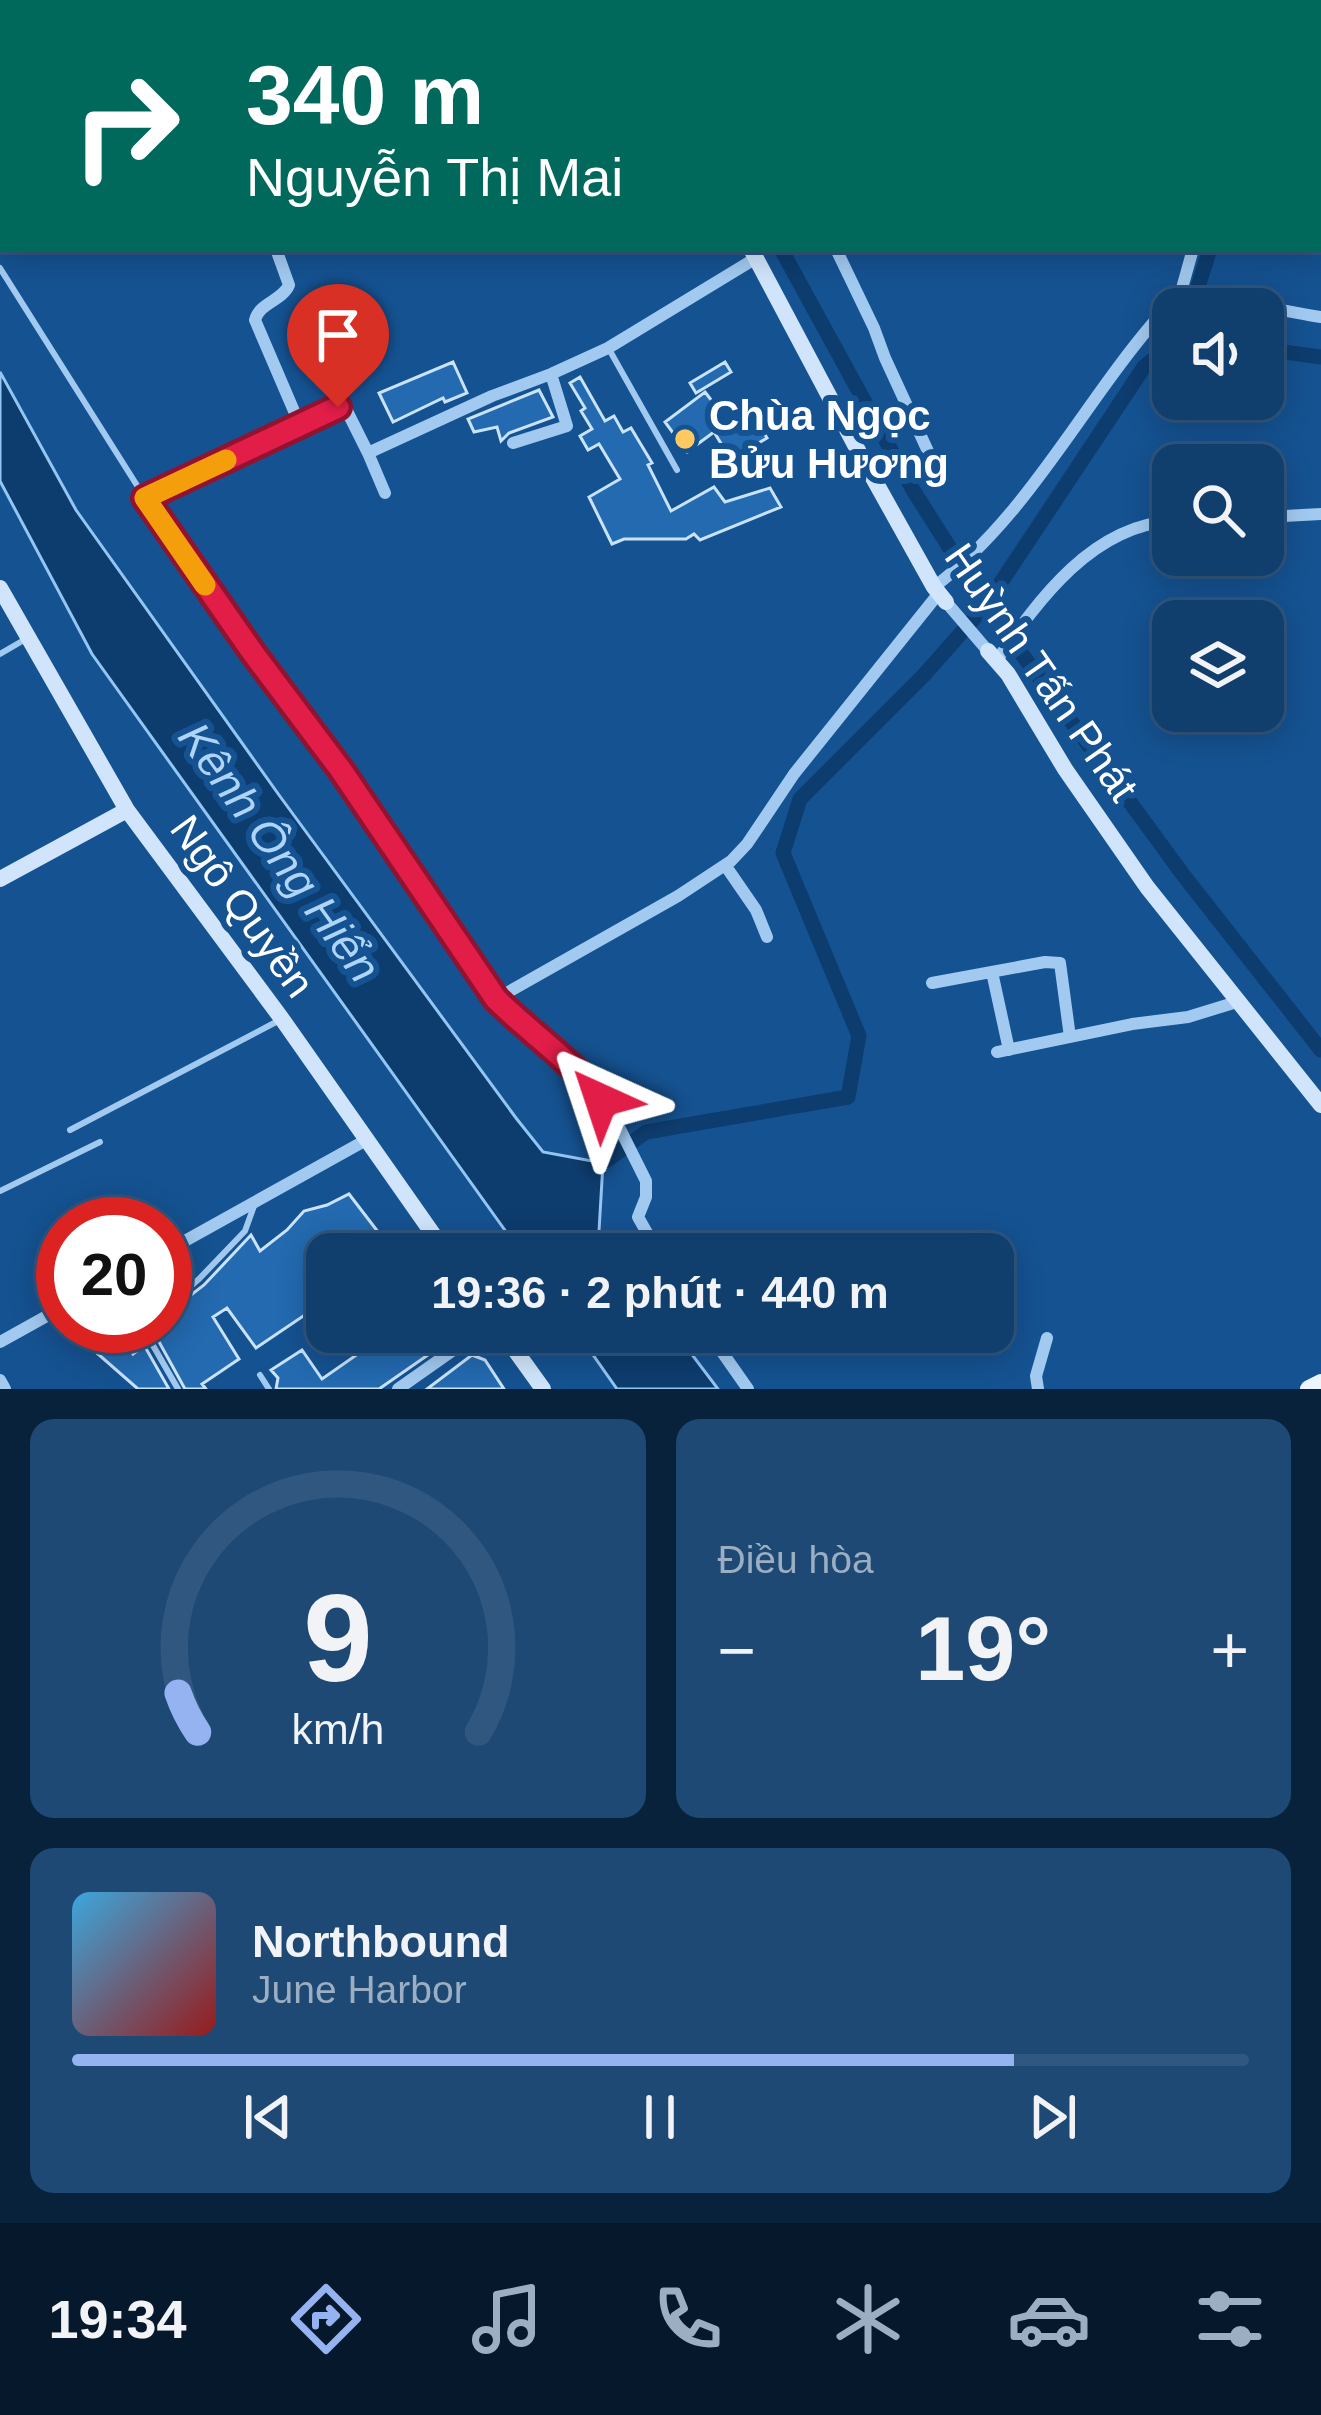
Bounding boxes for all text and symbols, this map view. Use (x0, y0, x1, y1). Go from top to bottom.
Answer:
icon: right (48, 48, 204, 204)
text: 340 m (246, 48, 484, 142)
text: Nguyễn Thị Mai (246, 147, 623, 207)
pin (287, 284, 389, 407)
map controls (1152, 288, 1284, 732)
button: sound (1152, 288, 1284, 420)
icon: arrive (305, 302, 371, 368)
place label: Chùa Ngọc Bửu Hương (709, 392, 949, 487)
marker: Chùa Ngọc Bửu Hương (672, 426, 698, 452)
button: search (1152, 444, 1284, 576)
street label: Huỳnh Tấn Phát (936, 535, 1148, 810)
button: layers (1152, 600, 1284, 732)
water label: Kênh Ông Hiển (169, 713, 391, 992)
street label: Ngô Quyền (161, 807, 324, 1006)
position arrow (538, 1037, 664, 1163)
speed limit sign: 20 (36, 1197, 192, 1353)
text: 19:36 · 2 phút · 440 m (431, 1267, 889, 1318)
text: Điều hòa (718, 1538, 874, 1581)
text: 9 (303, 1568, 372, 1707)
text: 19° (915, 1599, 1051, 1699)
text: − (718, 1613, 756, 1687)
text: + (1210, 1613, 1249, 1687)
text: km/h (291, 1704, 384, 1752)
text: Northbound (252, 1916, 509, 1967)
text: June Harbor (252, 1968, 467, 2011)
icon: previous (235, 2084, 301, 2150)
icon: pause (627, 2084, 693, 2150)
icon: next (1020, 2084, 1086, 2150)
icon: directions (284, 2277, 368, 2361)
icon: music (465, 2277, 549, 2361)
icon: phone (646, 2277, 730, 2361)
icon: climate (826, 2277, 910, 2361)
icon: car (1007, 2277, 1091, 2361)
icon: filters (1188, 2277, 1272, 2361)
text: 19:34 (48, 2289, 187, 2349)

